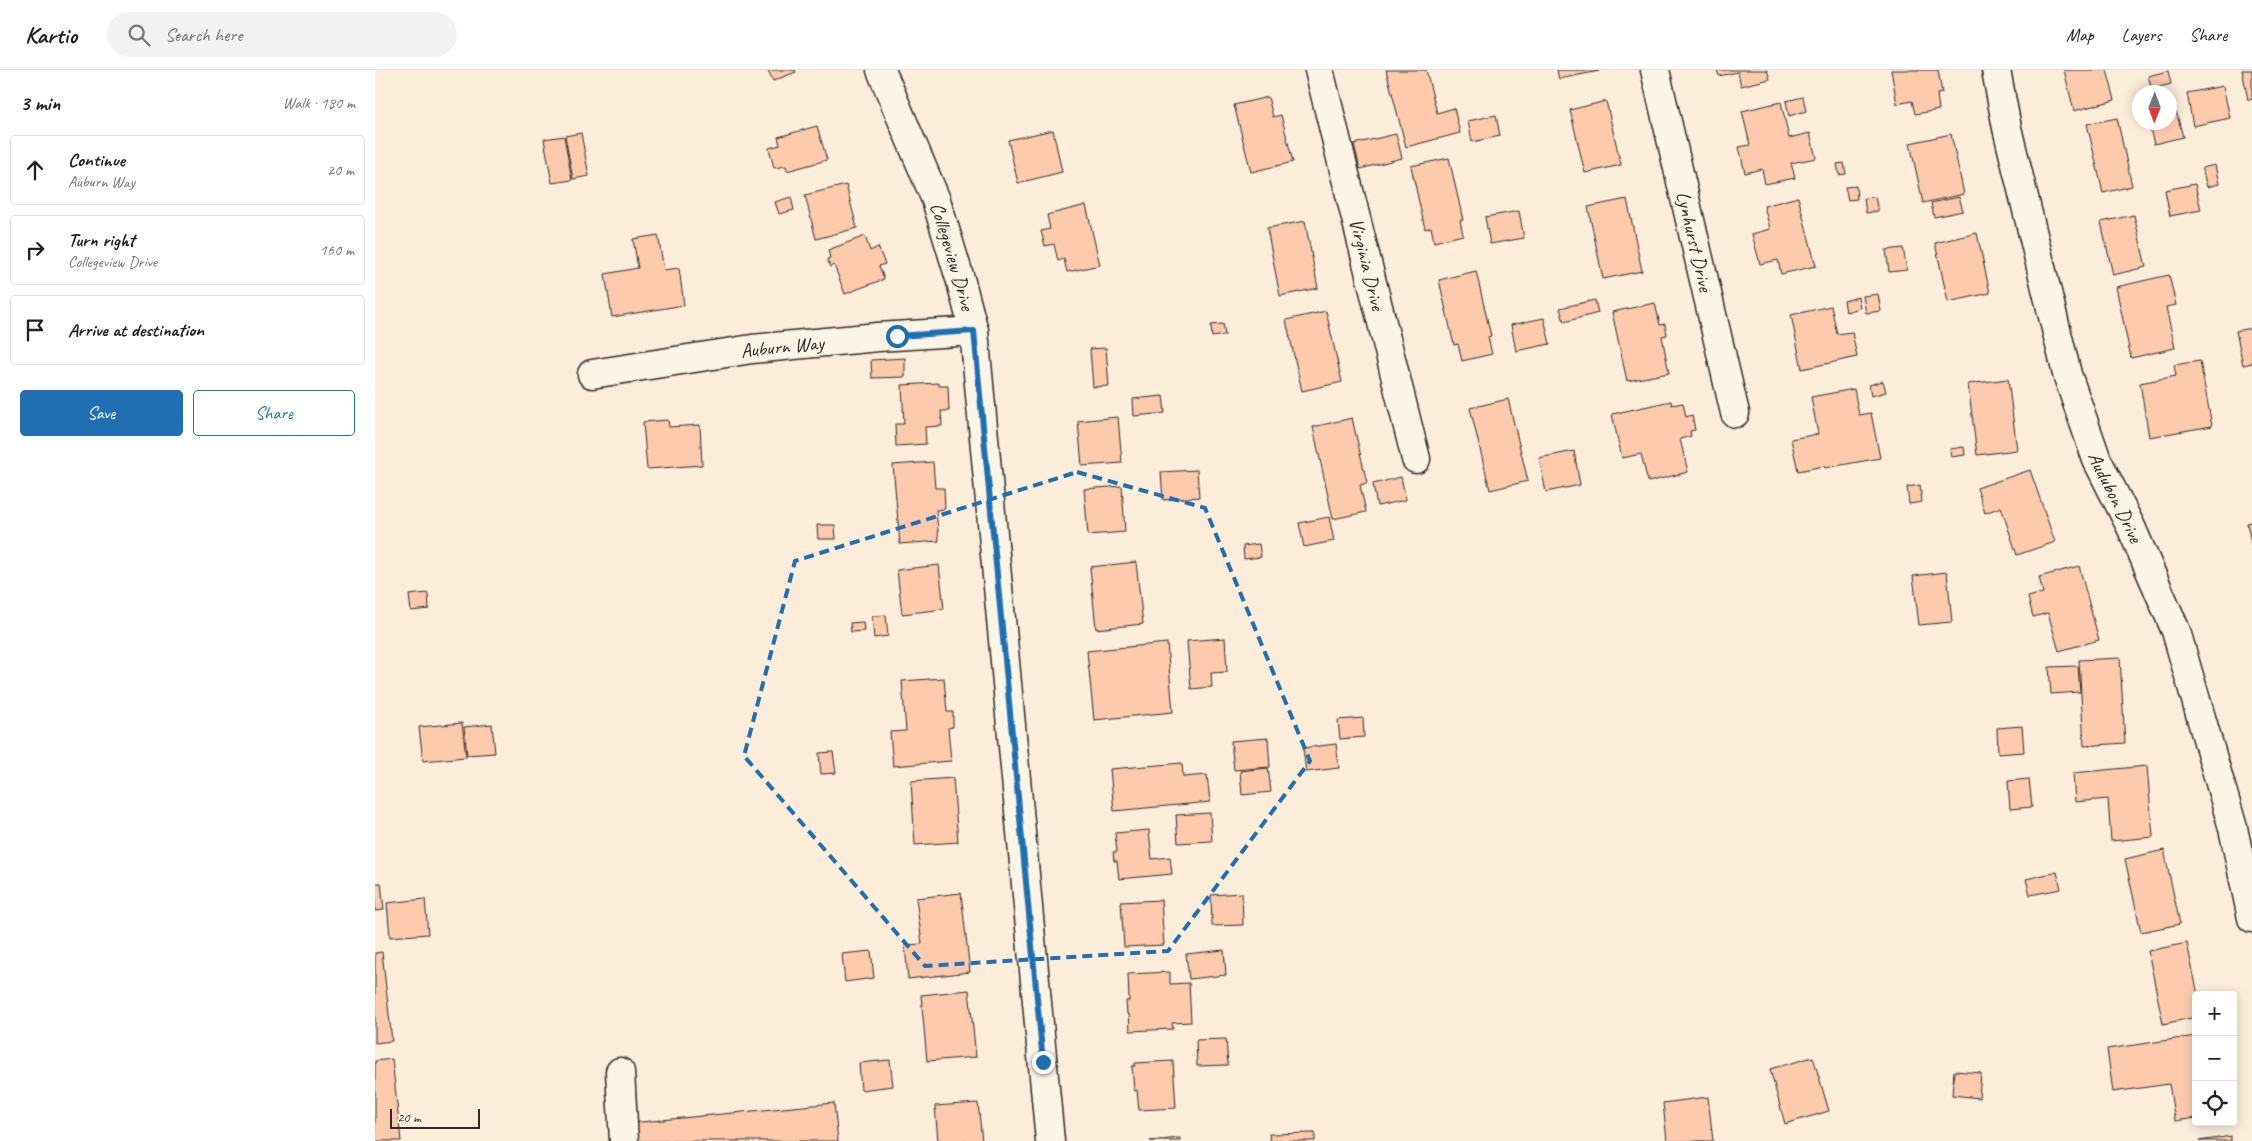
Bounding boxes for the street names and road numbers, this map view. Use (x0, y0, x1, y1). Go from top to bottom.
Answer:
street label: Lynhurst Drive (1671, 189, 1719, 295)
street label: Collegeview Drive (924, 200, 980, 315)
street label: Virginia Drive (1343, 216, 1391, 314)
street label: Auburn Way (739, 330, 827, 364)
street label: Audubon Drive (2082, 449, 2149, 548)

